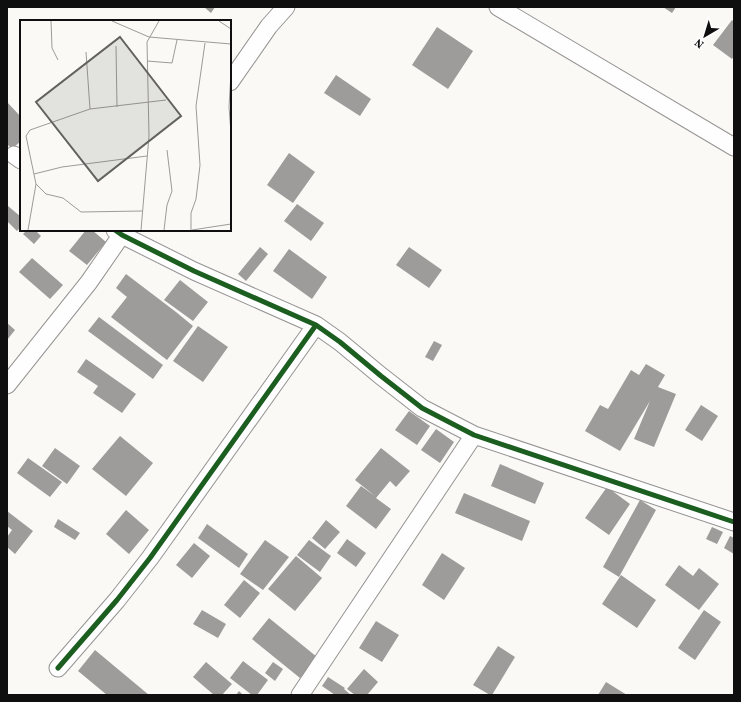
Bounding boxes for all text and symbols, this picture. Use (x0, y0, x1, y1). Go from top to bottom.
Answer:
north arrow (685, 16, 725, 56)
inset map (20, 20, 231, 231)
text: N (691, 35, 707, 52)

